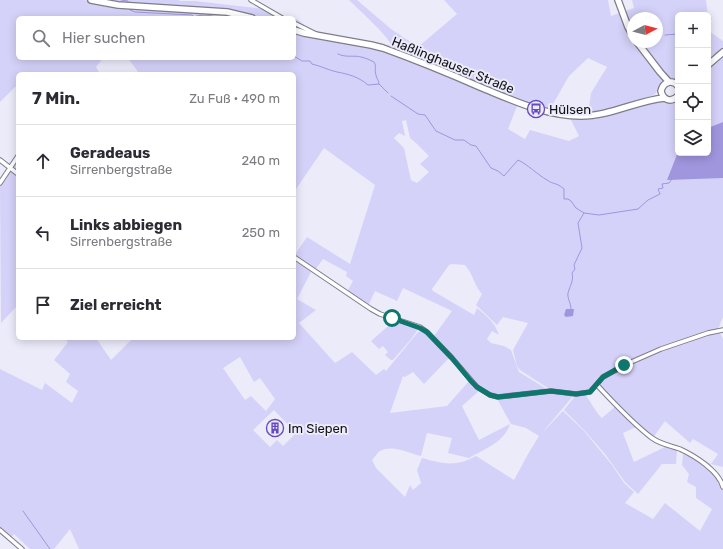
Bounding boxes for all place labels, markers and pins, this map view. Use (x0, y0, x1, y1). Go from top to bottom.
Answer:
bus stop icon: Hülsen (526, 99, 546, 119)
place label: Hülsen (549, 102, 591, 117)
building icon: Im Siepen (265, 418, 285, 438)
place label: Im Siepen (288, 421, 348, 436)

